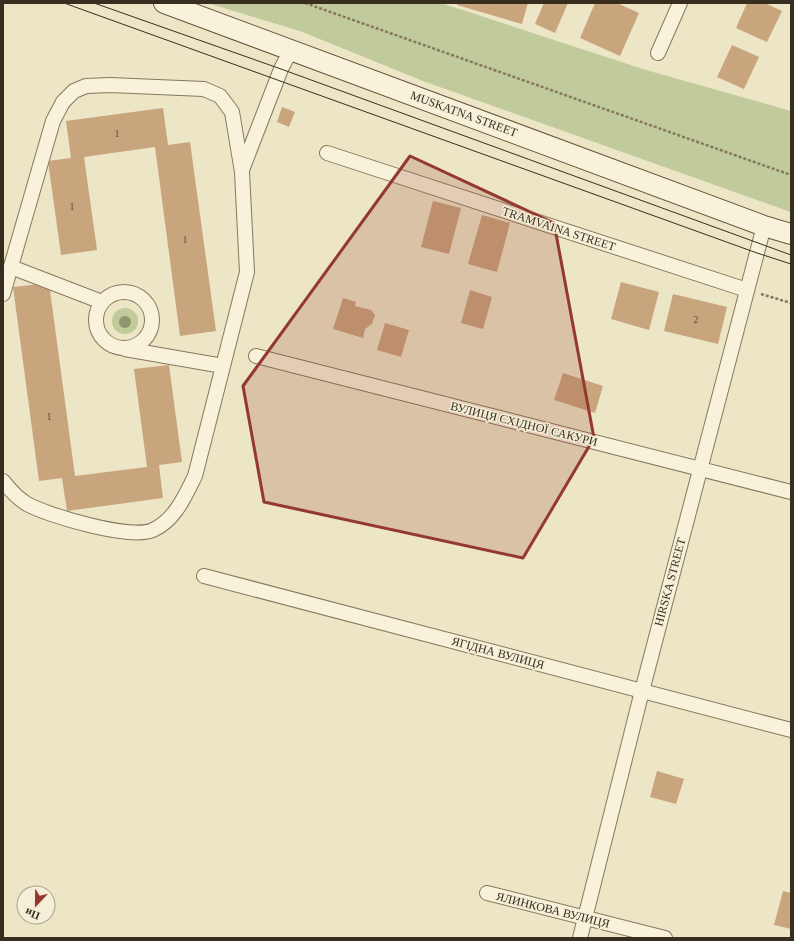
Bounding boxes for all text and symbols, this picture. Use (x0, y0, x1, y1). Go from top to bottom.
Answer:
street label: MUSKATNA STREET (409, 88, 520, 140)
house number: 1 (115, 128, 120, 139)
house number: 1 (70, 201, 75, 212)
street label: TRAMVAINA STREET (501, 204, 618, 254)
house number: 1 (183, 234, 188, 245)
house number: 2 (694, 314, 699, 325)
street label: ВУЛИЦЯ СХІДНОЇ САКУРИ (449, 399, 599, 449)
house number: 1 (47, 411, 52, 422)
street label: HIRSKA STREET (651, 536, 689, 628)
street label: ЯГІДНА ВУЛИЦЯ (450, 634, 546, 672)
north arrow (16, 885, 56, 925)
street label: ЯЛИНКОВА ВУЛИЦЯ (495, 889, 611, 931)
text: Пн (22, 906, 41, 923)

